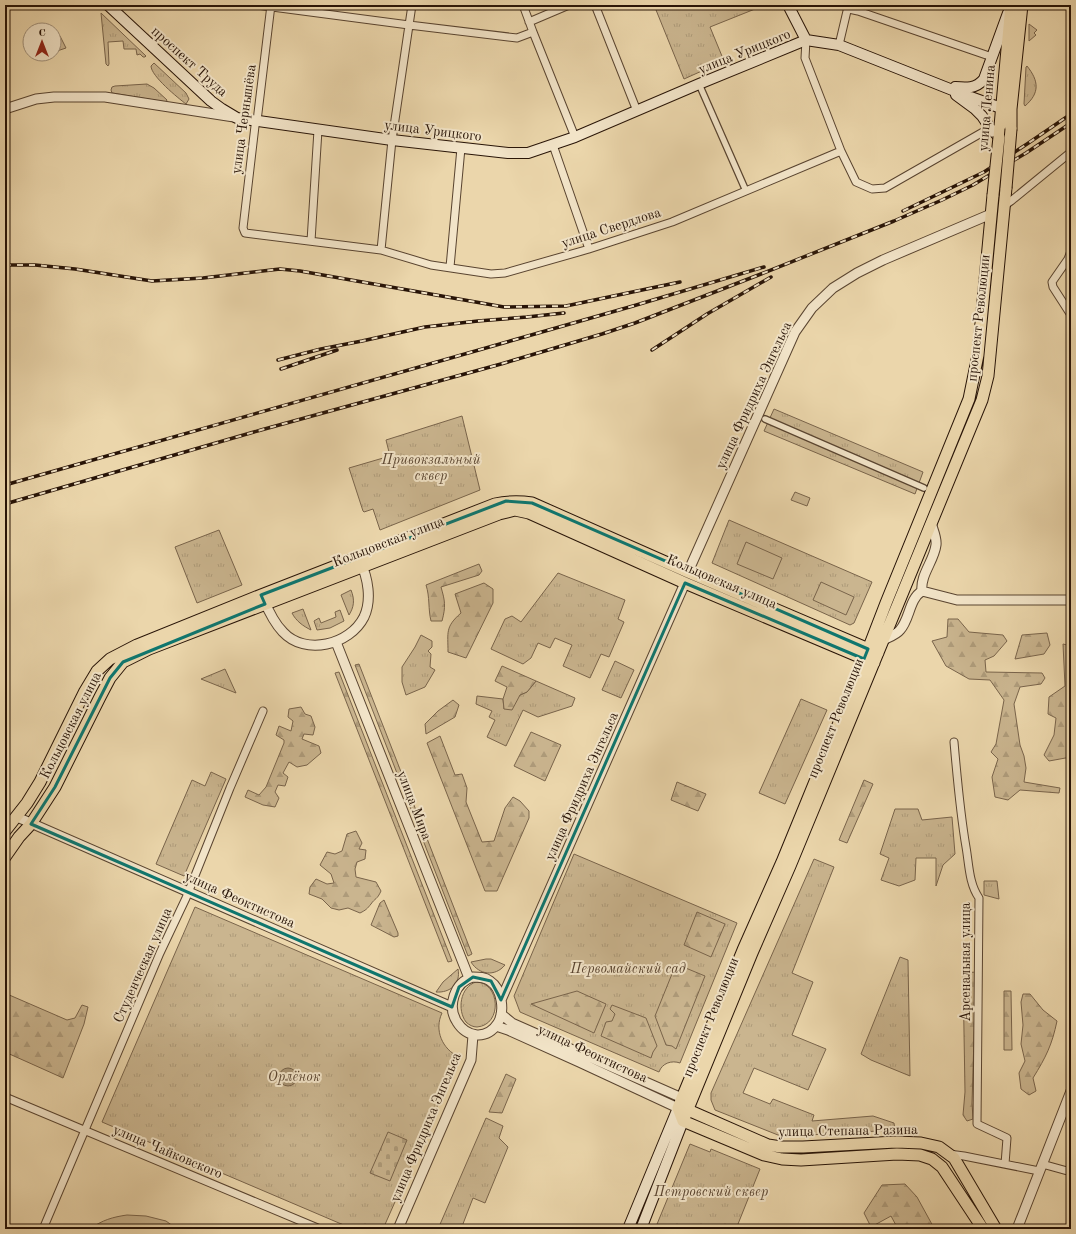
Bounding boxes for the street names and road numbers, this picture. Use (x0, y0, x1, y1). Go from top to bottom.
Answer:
street label: проспект Труда (149, 24, 230, 99)
street label: улица Урицкого (696, 27, 793, 77)
street label: улица Чернышёва (229, 63, 259, 175)
street label: улица Ленина (976, 64, 998, 152)
street label: улица Урицкого (383, 118, 482, 144)
street label: улица Свердлова (560, 205, 663, 251)
street label: проспект Революции (965, 254, 993, 382)
street label: улица Фридриха Энгельса (714, 319, 794, 471)
street label: Кольцовская улица (331, 514, 446, 570)
street label: Кольцовская улица (664, 552, 779, 612)
street label: проспект Революции (806, 657, 866, 780)
street label: Кольцовская улица (38, 669, 104, 781)
street label: улица Фридриха Энгельса (543, 710, 621, 863)
street label: улица Мира (394, 769, 434, 842)
street label: улица Феоктистова (182, 869, 297, 931)
street label: Арсенальная улица (959, 902, 973, 1022)
street label: Студенческая улица (111, 906, 175, 1025)
street label: проспект Революции (681, 956, 741, 1079)
street label: улица Феоктистова (536, 1022, 650, 1086)
street label: улица Фридриха Энгельса (388, 1050, 464, 1204)
street label: улица Чайковского (111, 1123, 224, 1181)
street label: улица Степана Разина (778, 1123, 918, 1139)

